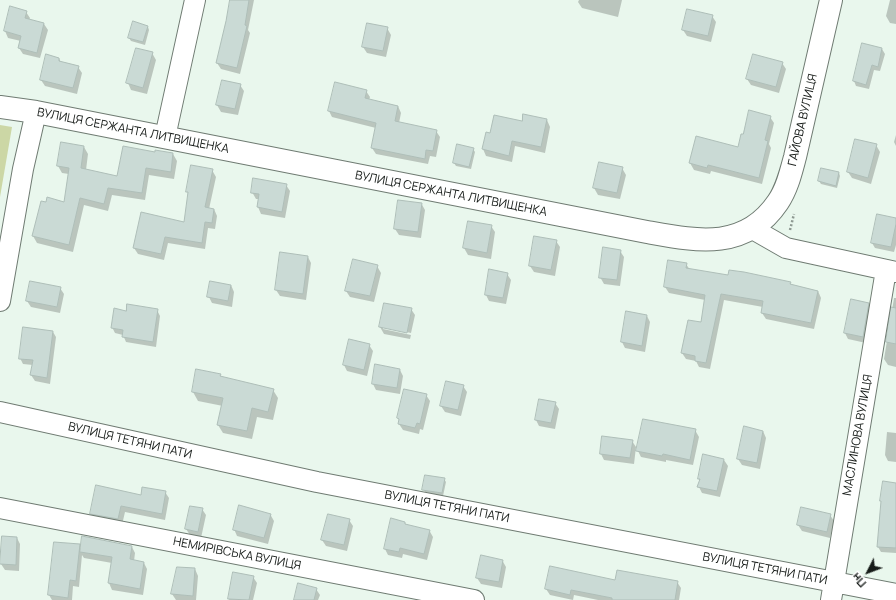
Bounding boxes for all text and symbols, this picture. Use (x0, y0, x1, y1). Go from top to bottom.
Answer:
street label: ГАЙОВА ВУЛИЦЯ (785, 72, 821, 168)
street label: ВУЛИЦЯ СЕРЖАНТА ЛИТВИЩЕНКА (36, 105, 230, 157)
street label: ВУЛИЦЯ СЕРЖАНТА ЛИТВИЩЕНКА (354, 168, 548, 220)
street label: МАСЛИНОВА ВУЛИЦЯ (840, 373, 876, 497)
street label: ВУЛИЦЯ ТЕТЯНИ ПАТИ (67, 420, 193, 462)
street label: ВУЛИЦЯ ТЕТЯНИ ПАТИ (383, 488, 511, 526)
street label: НЕМИРІВСЬКА ВУЛИЦЯ (172, 535, 302, 573)
street label: ВУЛИЦЯ ТЕТЯНИ ПАТИ (701, 550, 829, 588)
north arrow (848, 552, 888, 592)
text: Пн (848, 570, 869, 591)

